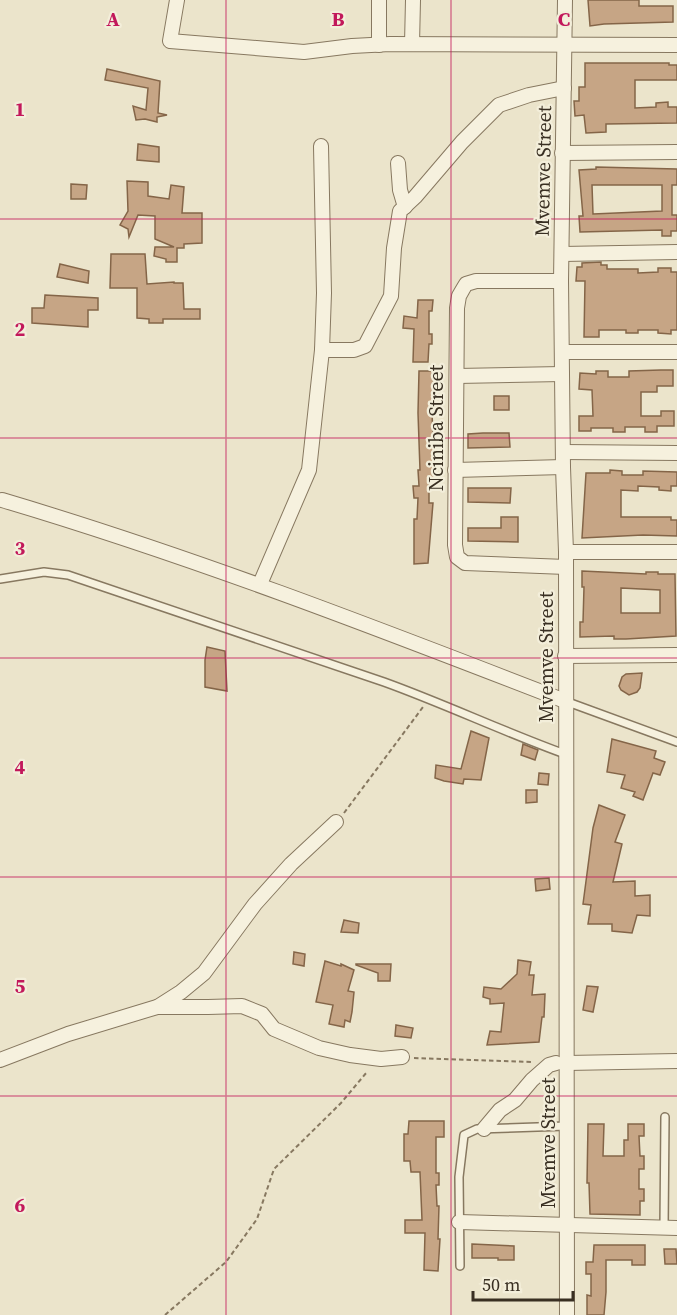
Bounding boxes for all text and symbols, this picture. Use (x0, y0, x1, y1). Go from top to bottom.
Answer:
text: A (106, 5, 120, 33)
text: B (331, 5, 345, 33)
text: C (558, 5, 570, 33)
text: 1 (15, 95, 25, 123)
street label: Mvemve Street (528, 105, 558, 237)
text: 2 (15, 315, 26, 343)
street label: Nciniba Street (422, 364, 450, 491)
text: 3 (15, 534, 26, 562)
street label: Mvemve Street (532, 591, 560, 722)
text: 4 (15, 753, 26, 781)
text: 5 (15, 972, 26, 1000)
street label: Mvemve Street (534, 1077, 562, 1208)
text: 6 (15, 1191, 26, 1219)
scale bar (473, 1264, 574, 1302)
text: 50 m (482, 1272, 520, 1297)

